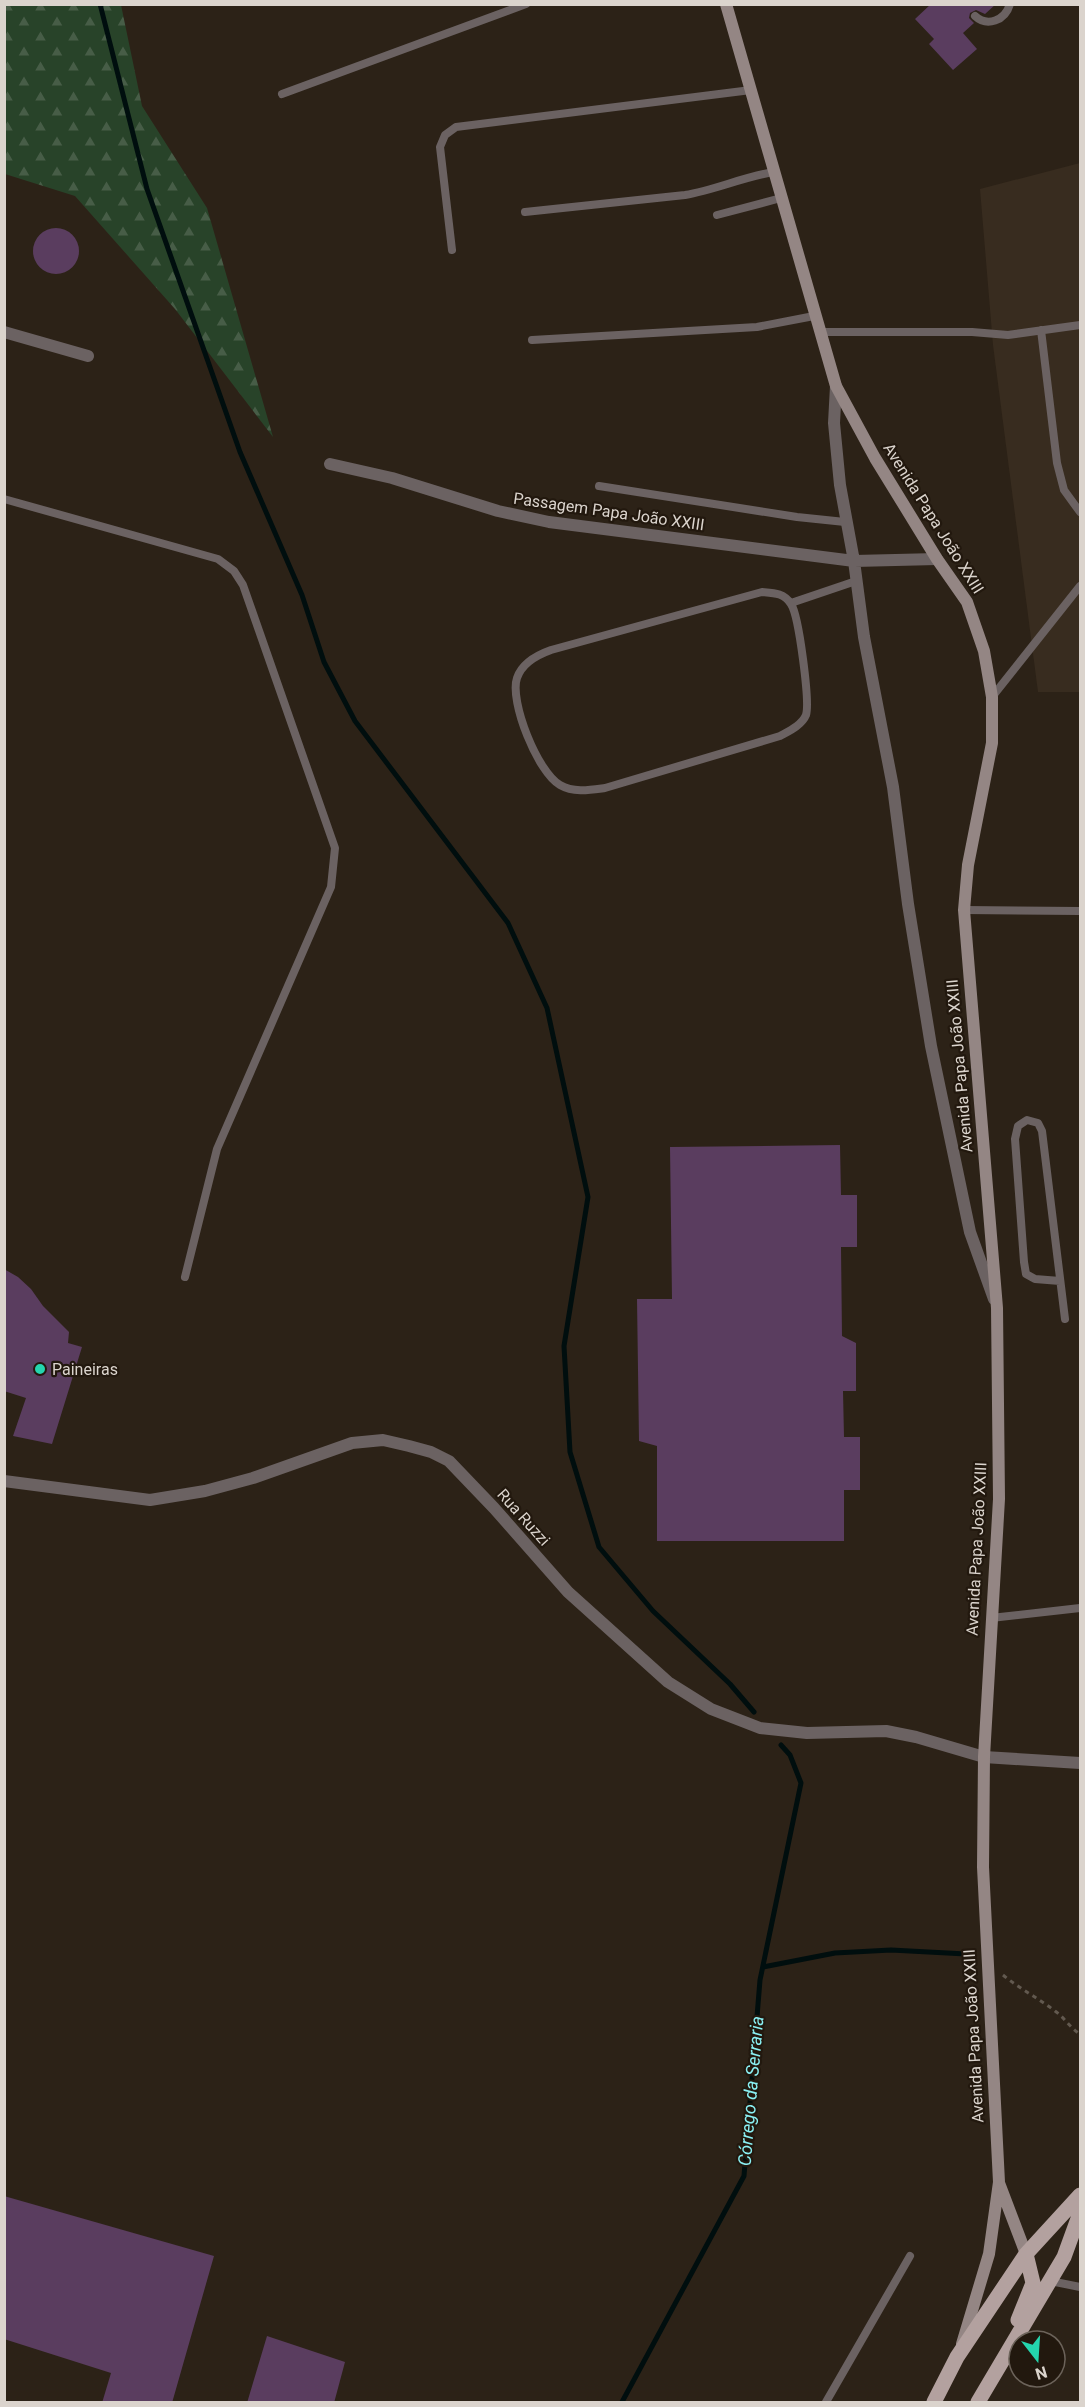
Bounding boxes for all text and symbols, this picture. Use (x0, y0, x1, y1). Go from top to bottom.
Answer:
street label: Avenida Papa João XXIII (879, 440, 988, 597)
street label: Passagem Papa João XXIII (512, 489, 706, 534)
street label: Avenida Papa João XXIII (942, 979, 977, 1153)
place label: Paineiras (52, 1360, 118, 1379)
marker: Paineiras (33, 1362, 47, 1376)
street label: Avenida Papa João XXIII (962, 1462, 991, 1636)
street label: Rua Ruzzi (493, 1485, 554, 1550)
street label: Avenida Papa João XXIII (959, 1949, 988, 2123)
water label: Córrego da Serraria (733, 2015, 768, 2167)
north arrow (1007, 2329, 1067, 2389)
text: N (1033, 2362, 1049, 2384)

